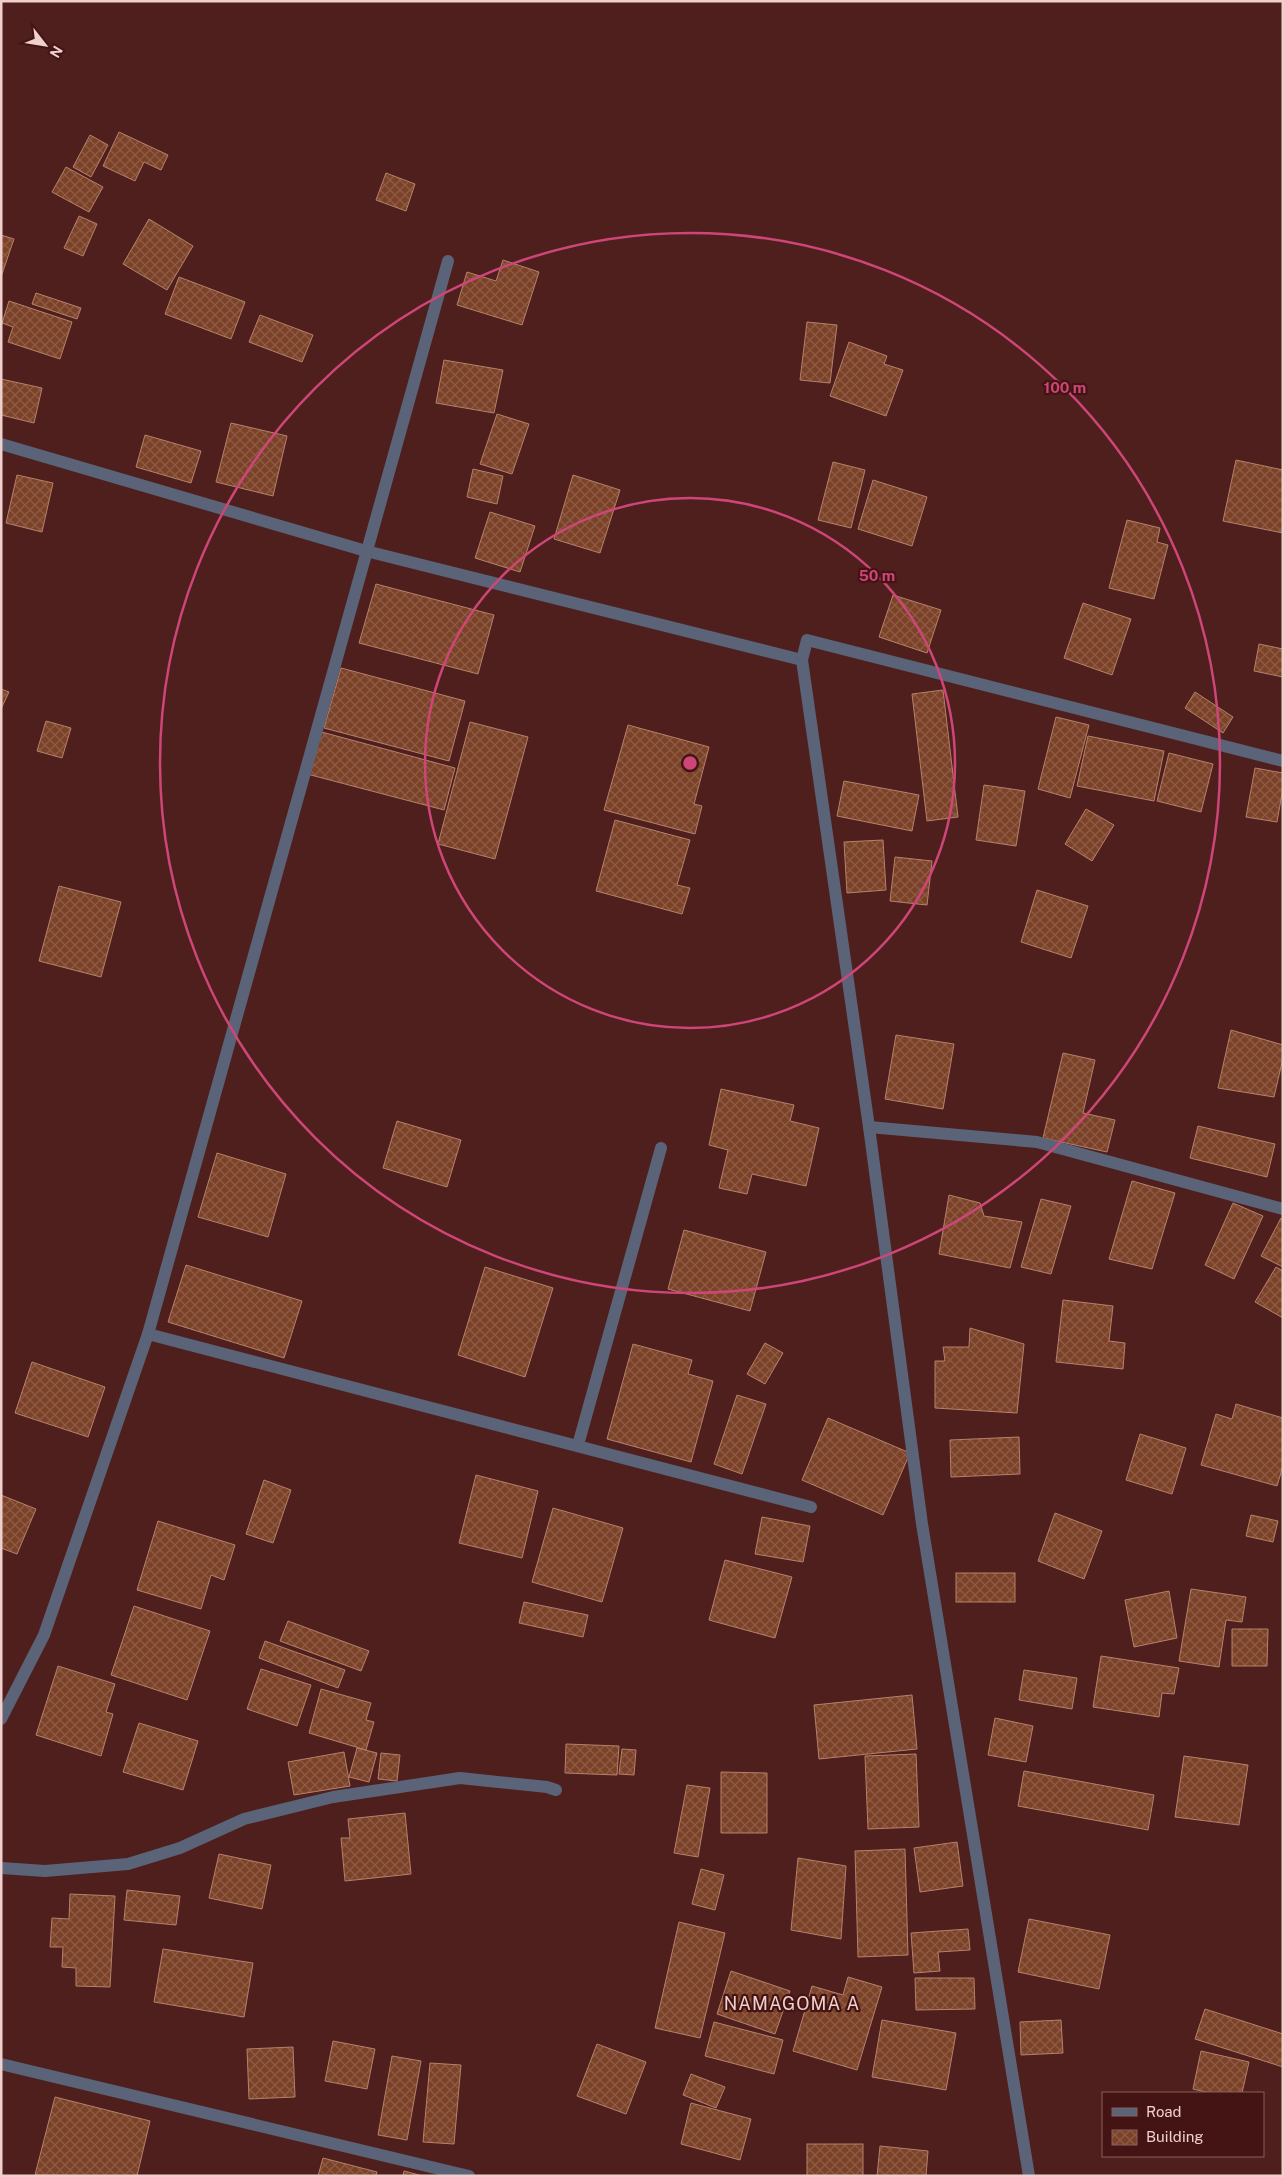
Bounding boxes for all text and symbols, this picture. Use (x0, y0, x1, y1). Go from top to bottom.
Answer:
north arrow (20, 20, 70, 70)
text: N (46, 43, 66, 61)
text: 100 m (1044, 379, 1086, 396)
text: 50 m (859, 567, 895, 584)
centre of rings (681, 754, 699, 772)
district label: NAMAGOMA A (724, 1993, 860, 2014)
legend (1102, 2092, 1264, 2157)
text: Road (1146, 2103, 1182, 2120)
text: Building (1146, 2128, 1204, 2145)

